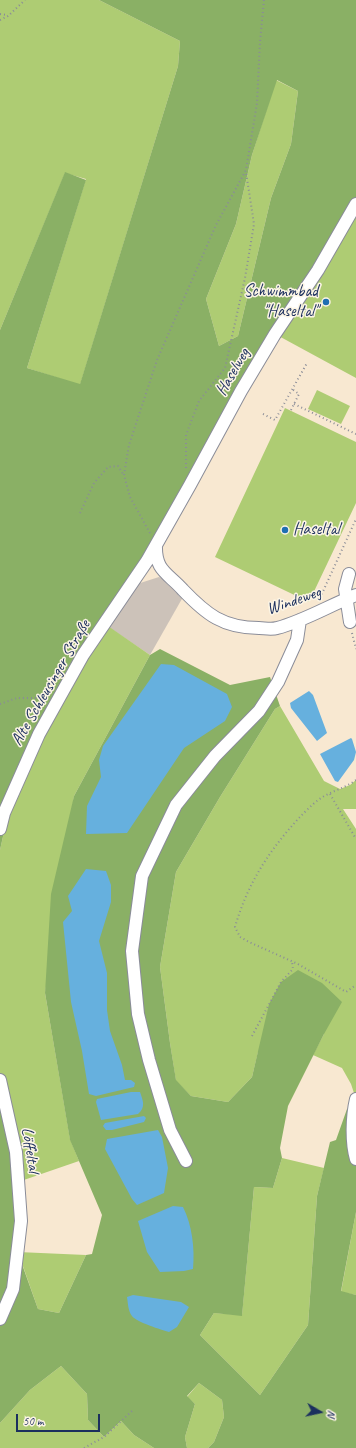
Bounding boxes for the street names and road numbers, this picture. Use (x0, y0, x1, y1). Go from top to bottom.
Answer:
street label: Haselweg (211, 345, 255, 399)
street label: Windeweg (264, 582, 324, 620)
street label: Alte Schleusinger Straße (7, 617, 95, 749)
street label: Löffeltal (16, 1126, 44, 1174)

